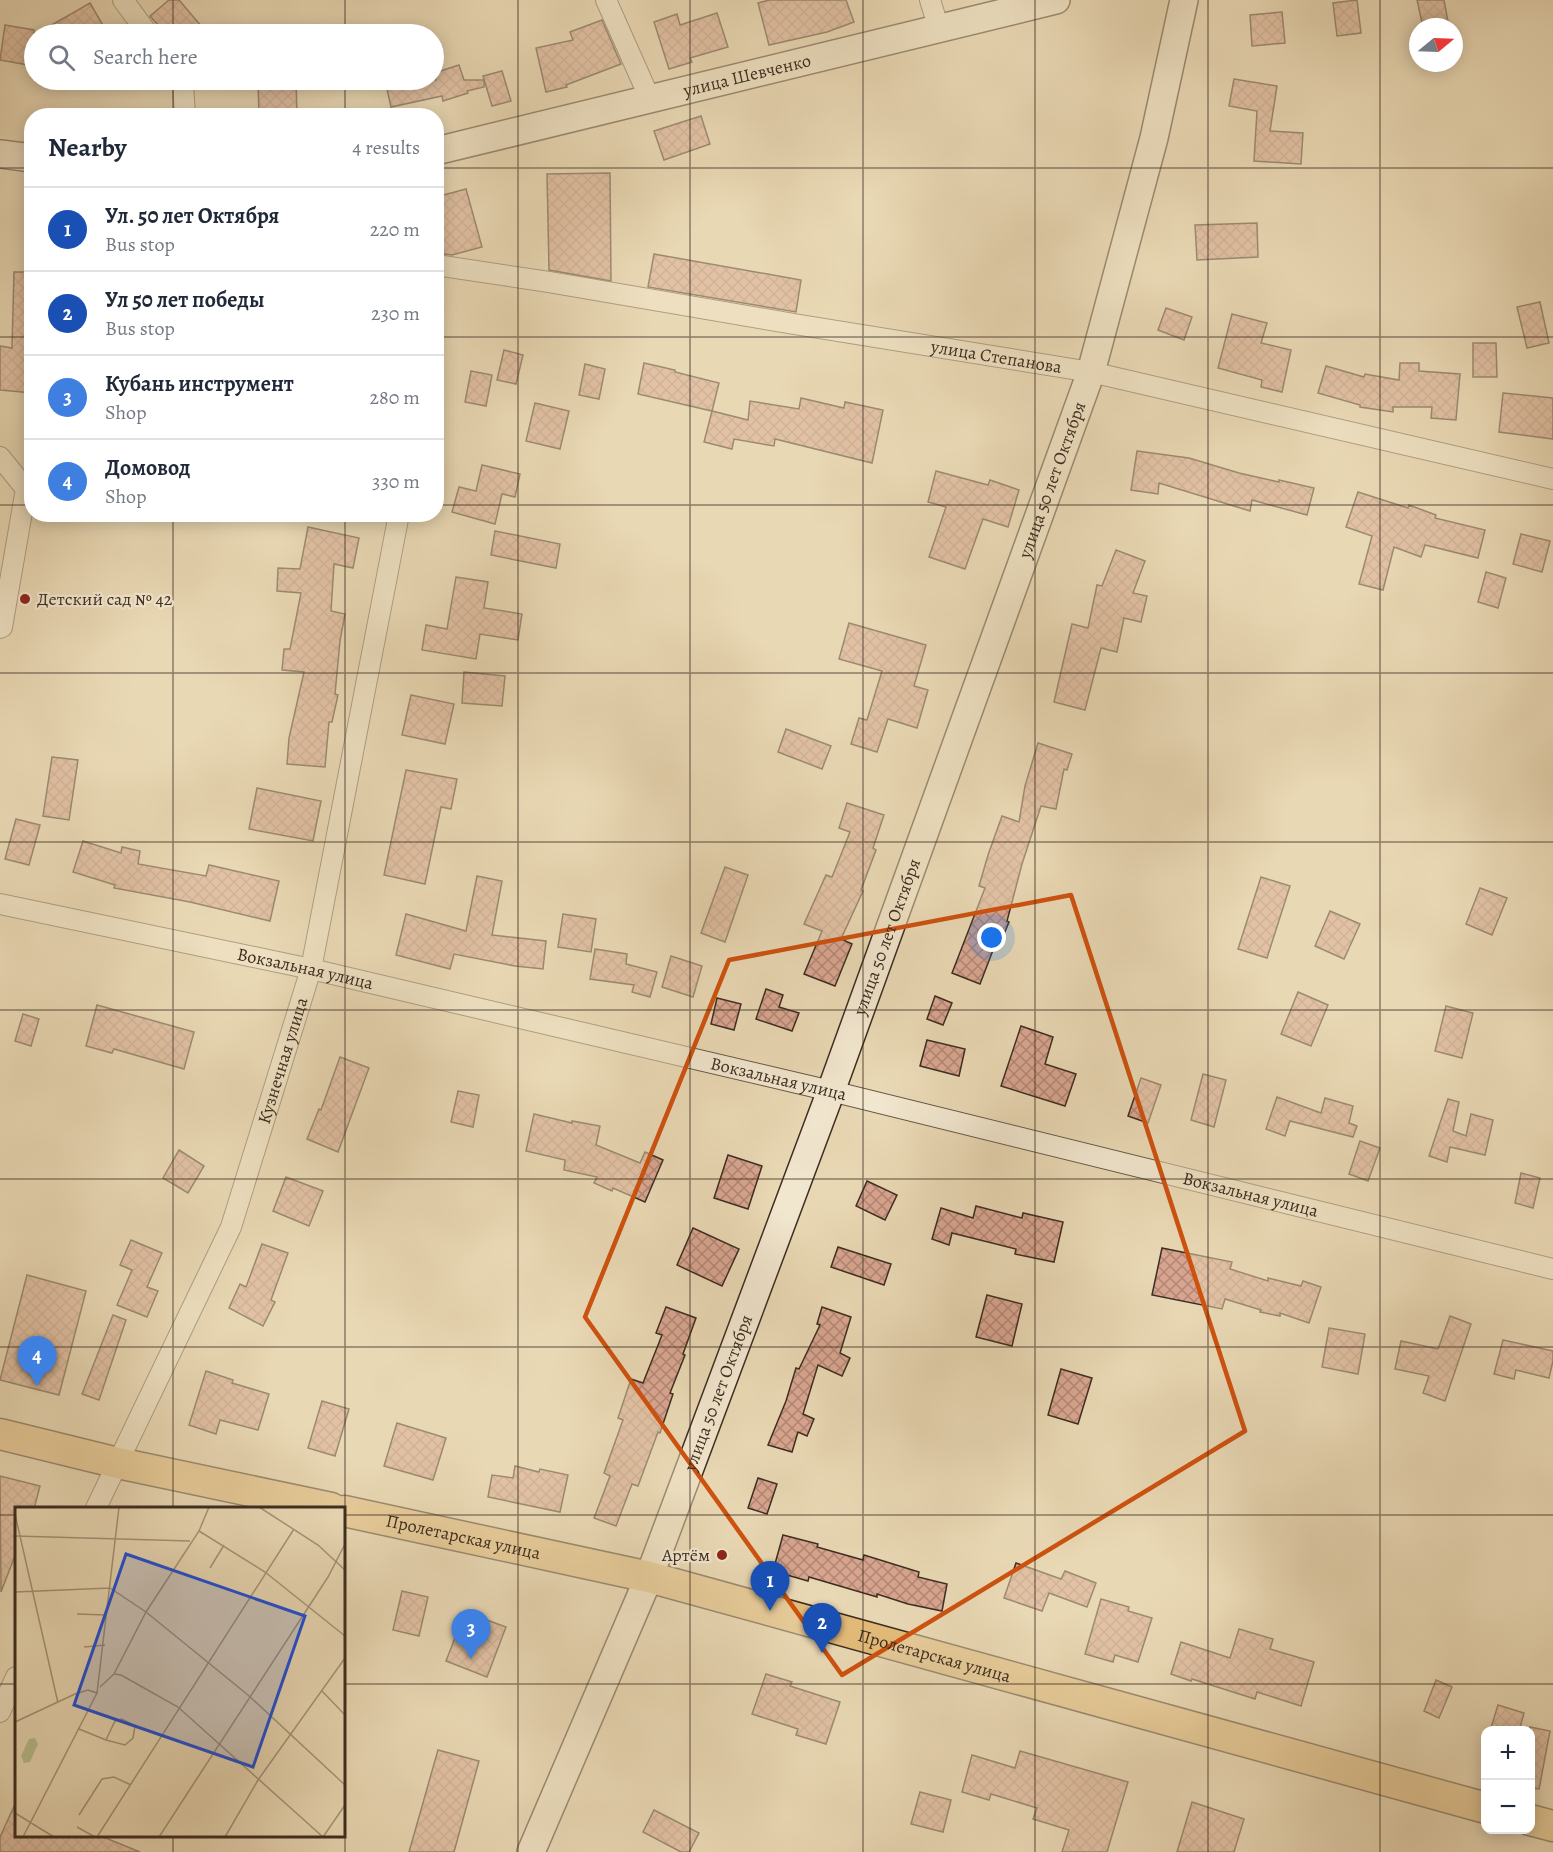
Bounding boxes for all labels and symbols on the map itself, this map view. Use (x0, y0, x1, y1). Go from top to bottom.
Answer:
north arrow (1409, 18, 1463, 72)
street label: улица Шевченко (680, 48, 813, 103)
street label: улица Степанова (928, 334, 1064, 379)
street label: улица 50 лет Октября (1012, 398, 1091, 563)
place label: Детский сад № 42 (37, 587, 173, 611)
marker: Детский сад № 42 (18, 592, 32, 606)
street label: улица 50 лет Октября (847, 855, 926, 1020)
your location (977, 923, 1006, 952)
street label: Вокзальная улица (235, 942, 376, 995)
street label: Кузнечная улица (252, 994, 314, 1127)
street label: Вокзальная улица (708, 1051, 850, 1107)
street label: Вокзальная улица (1180, 1166, 1322, 1223)
street label: улица 50 лет Октября (677, 1311, 758, 1475)
pin: 4 (18, 1336, 57, 1386)
inset map (15, 1507, 345, 1837)
street label: Пролетарская улица (384, 1508, 544, 1565)
place label: Артём (661, 1543, 710, 1567)
marker: Артём (715, 1548, 729, 1562)
pin: 1 (750, 1562, 790, 1611)
pin: 2 (802, 1604, 842, 1653)
pin: 3 (452, 1610, 490, 1659)
street label: Пролетарская улица (855, 1623, 1014, 1688)

